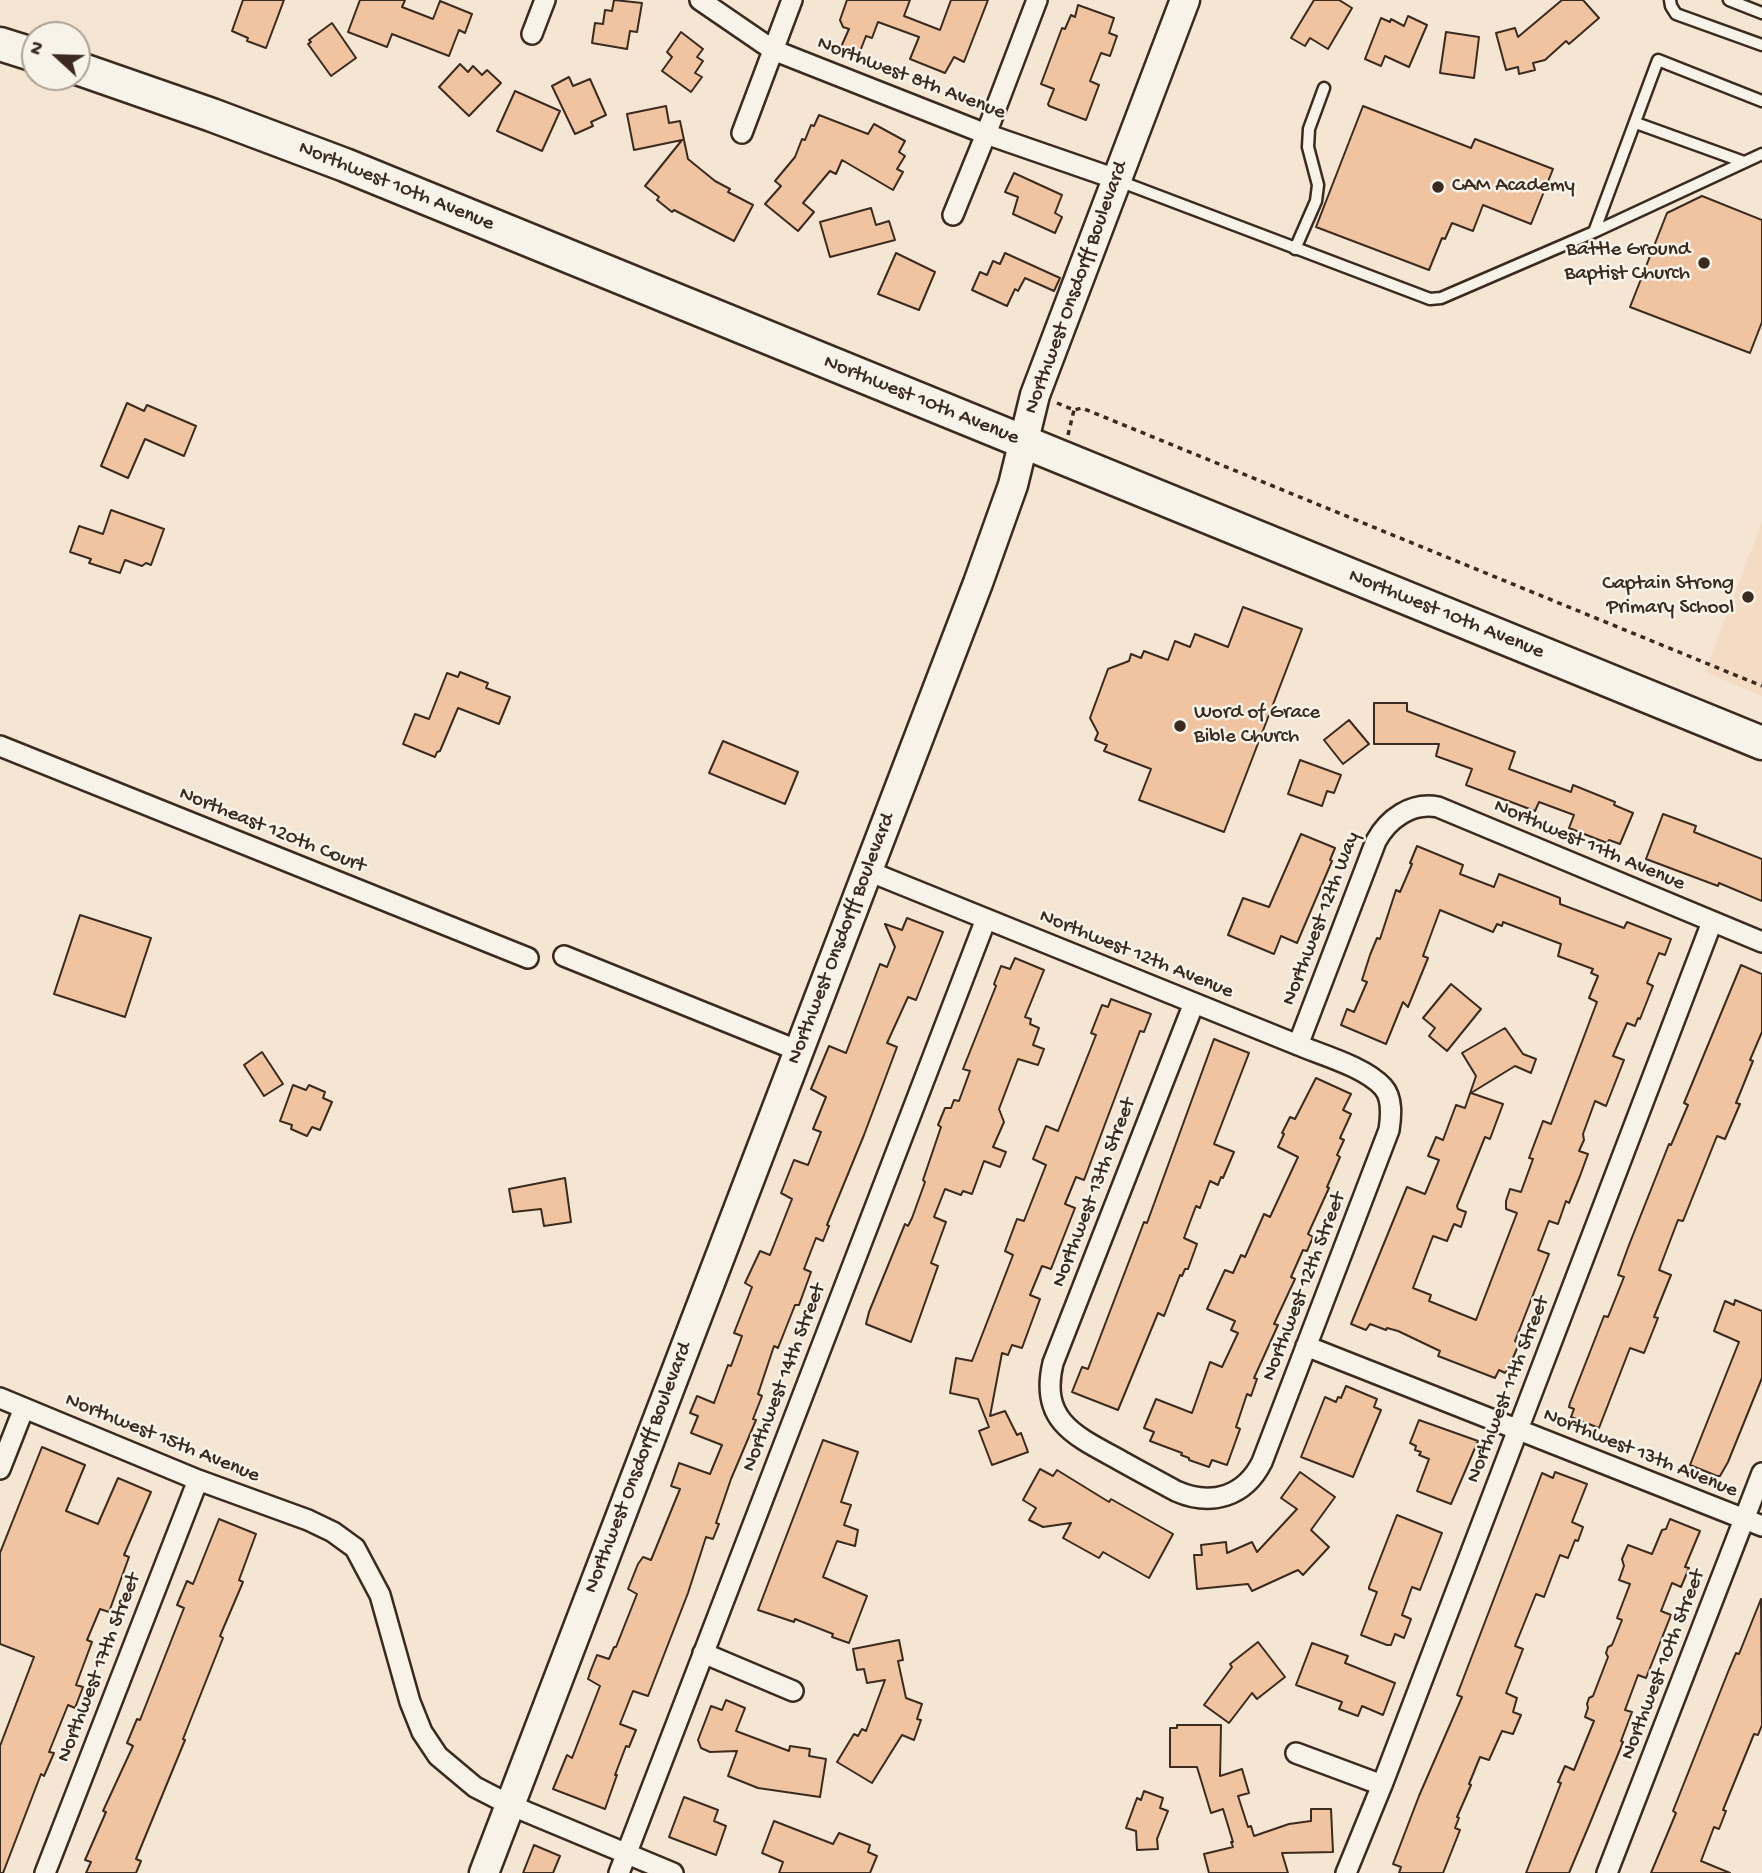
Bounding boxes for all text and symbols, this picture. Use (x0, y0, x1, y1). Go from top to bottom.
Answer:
north arrow (21, 21, 91, 91)
street label: Northwest 8th Avenue (813, 31, 1009, 127)
text: N (25, 39, 51, 59)
street label: Northwest 10th Avenue (295, 136, 497, 238)
street label: Northwest Onsdorff Boulevard (1020, 158, 1134, 418)
place label: CAM Academy (1452, 174, 1575, 200)
marker: CAM Academy (1430, 179, 1446, 195)
place label: Battle Ground Baptist Church (1565, 238, 1690, 288)
marker: Battle Ground Baptist Church (1696, 255, 1712, 271)
street label: Northwest 10th Avenue (820, 350, 1022, 452)
street label: Northwest 10th Avenue (1345, 564, 1547, 666)
place label: Captain Strong Primary School (1602, 572, 1734, 622)
marker: Captain Strong Primary School (1740, 589, 1756, 605)
place label: Word of Grace Bible Church (1194, 701, 1320, 751)
marker: Word of Grace Bible Church (1172, 718, 1188, 734)
street label: Northeast 120th Court (175, 782, 369, 880)
street label: Northwest 11th Avenue (1490, 794, 1688, 898)
street label: Northwest Onsdorff Boulevard (782, 810, 902, 1068)
street label: Northwest 12th Way (1277, 829, 1367, 1009)
street label: Northwest 12th Avenue (1035, 905, 1237, 1005)
street label: Northwest 13th Street (1047, 1095, 1143, 1291)
street label: Northwest 12th Street (1257, 1189, 1353, 1385)
street label: Northwest 14th Street (737, 1280, 833, 1476)
street label: Northwest 11th Street (1462, 1293, 1556, 1487)
street label: Northwest Onsdorff Boulevard (579, 1339, 699, 1597)
street label: Northwest 15th Avenue (61, 1388, 263, 1490)
street label: Northwest 13th Avenue (1539, 1403, 1741, 1505)
street label: Northwest 10th Street (1616, 1566, 1712, 1764)
street label: Northwest 17th Street (52, 1570, 148, 1766)

